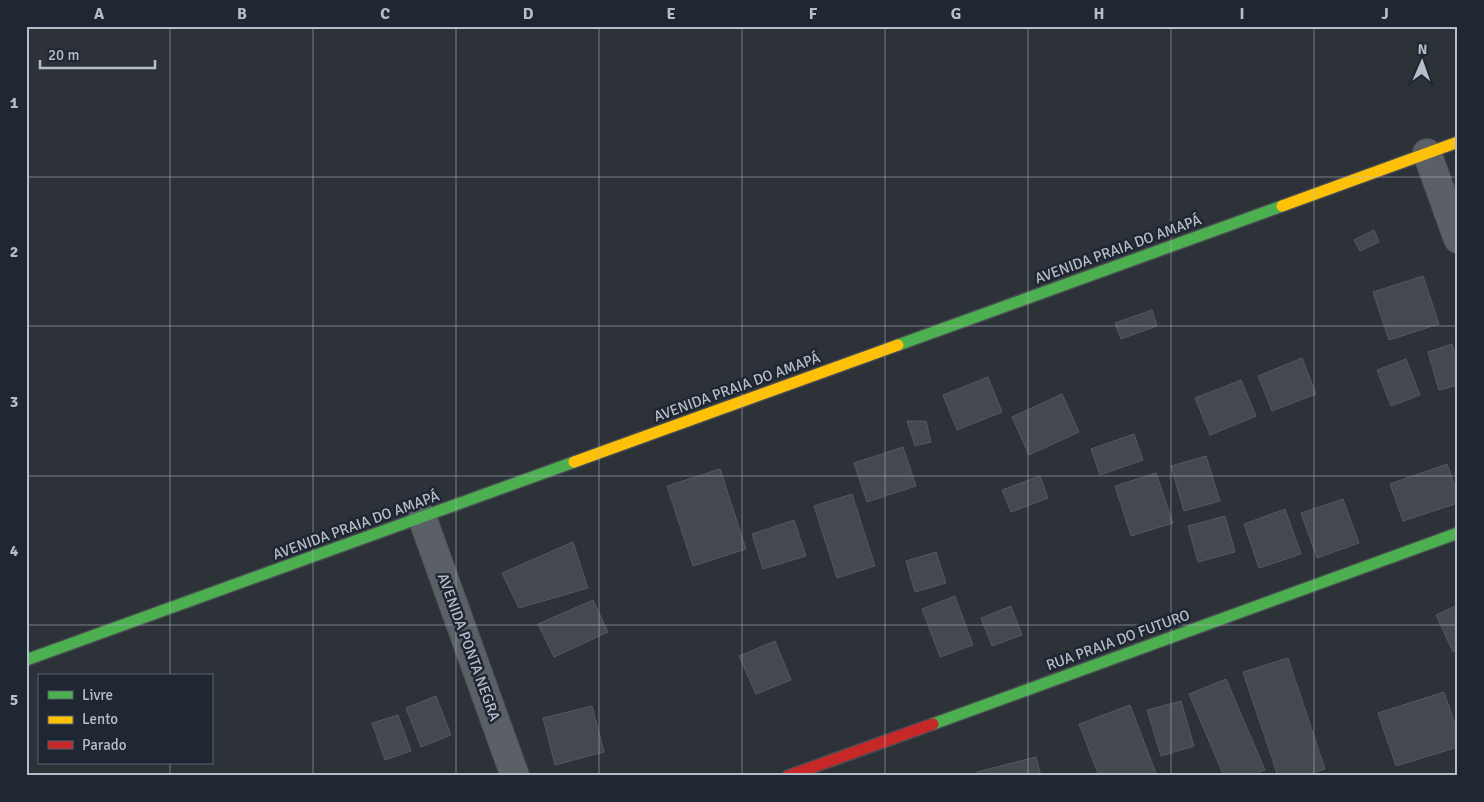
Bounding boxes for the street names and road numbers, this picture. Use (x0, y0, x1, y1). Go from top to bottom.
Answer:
street label: AVENIDA PRAIA DO AMAPÁ (1032, 210, 1204, 288)
street label: AVENIDA PRAIA DO AMAPÁ (651, 348, 823, 426)
street label: AVENIDA PRAIA DO AMAPÁ (270, 486, 442, 564)
street label: AVENIDA PONTA NEGRA (434, 571, 504, 723)
street label: RUA PRAIA DO FUTURO (1044, 606, 1192, 674)

